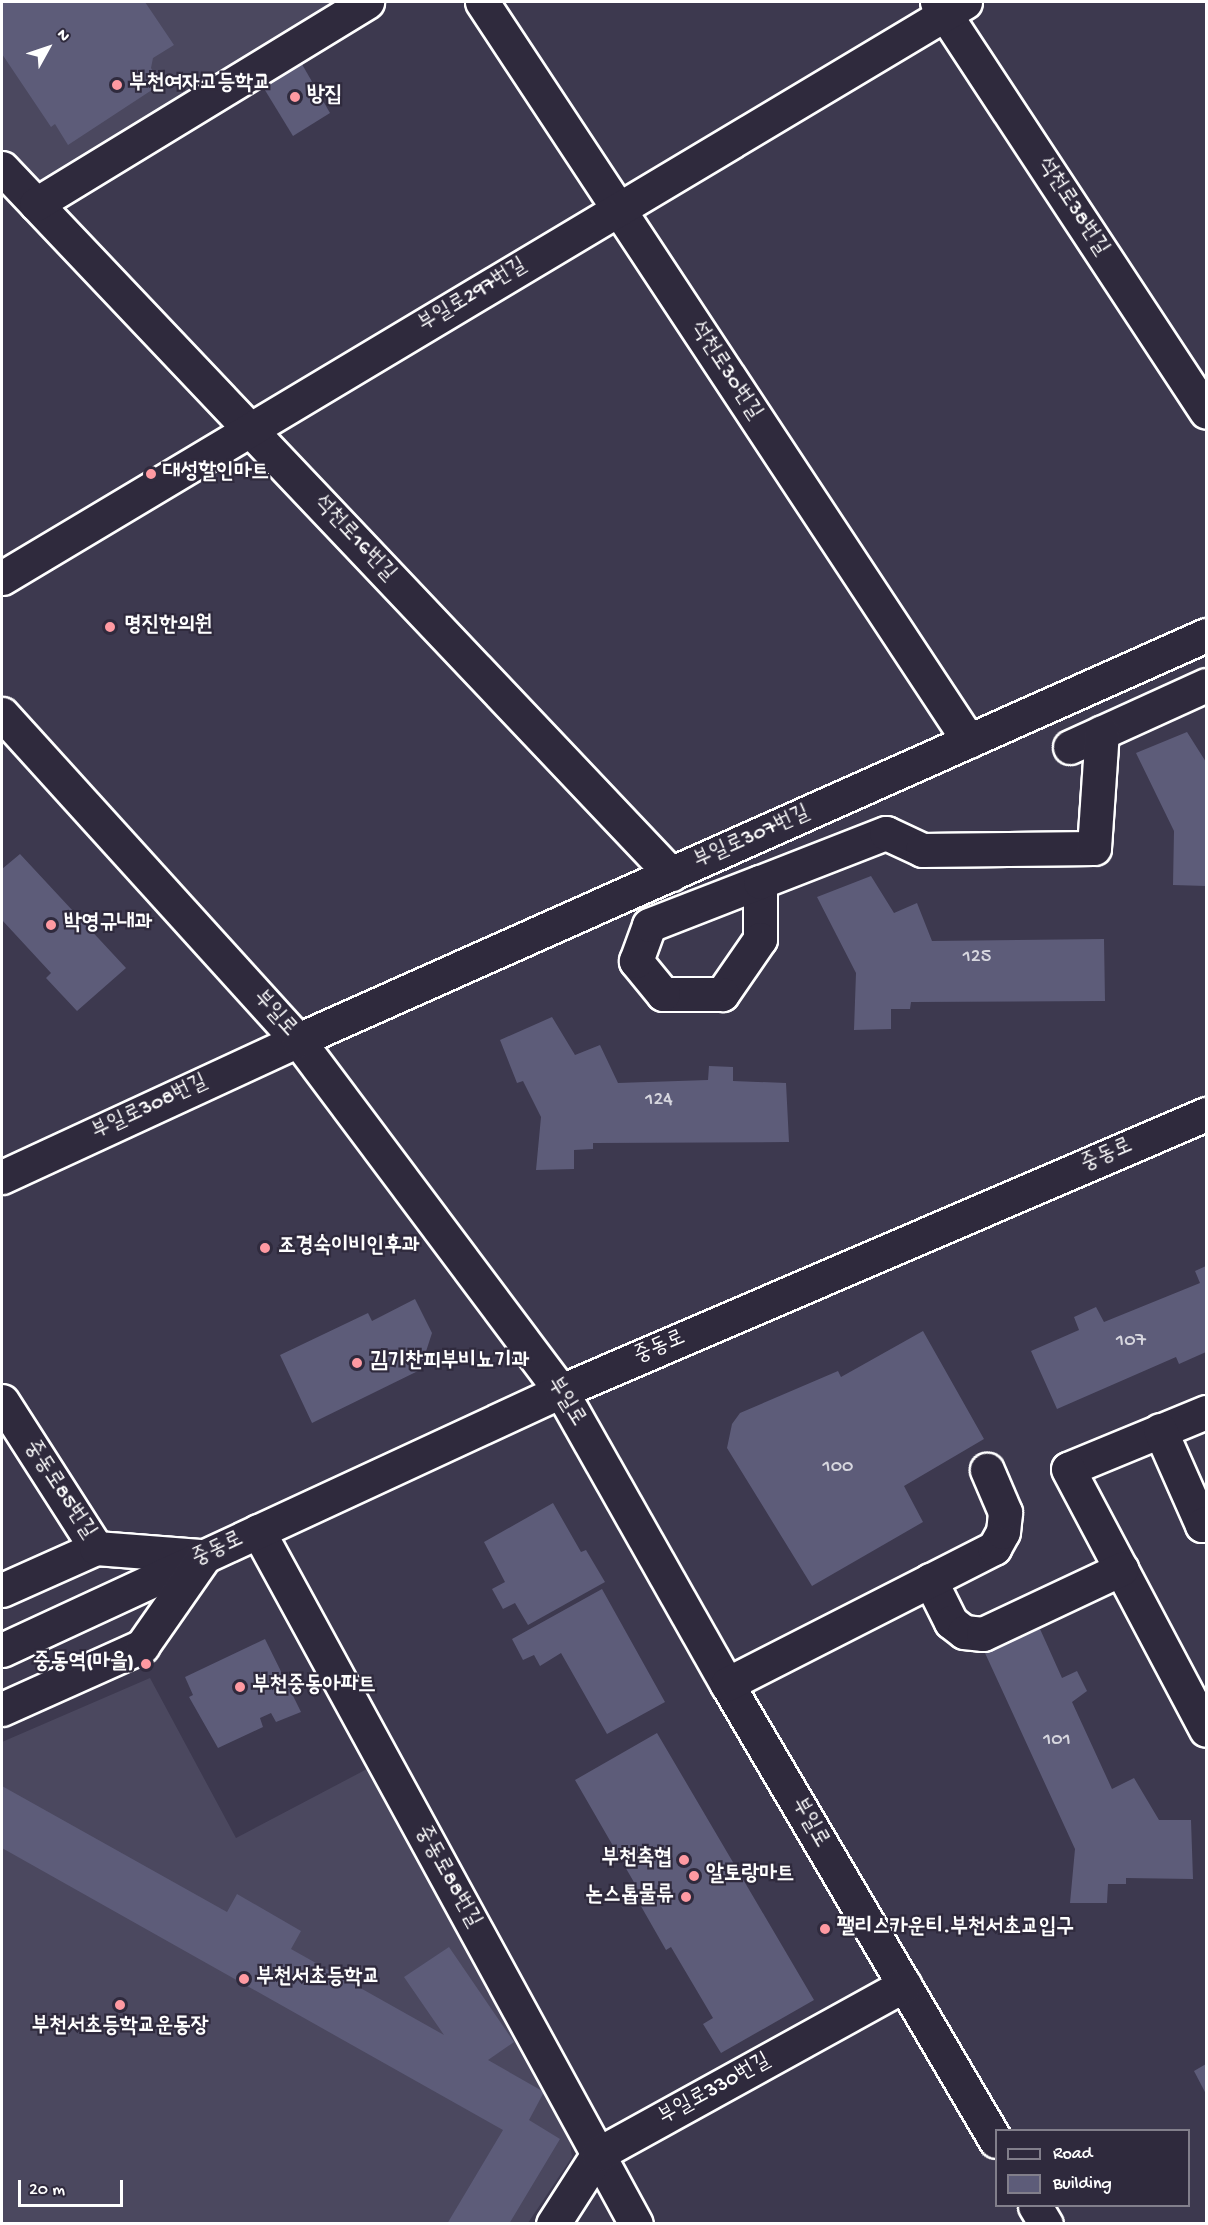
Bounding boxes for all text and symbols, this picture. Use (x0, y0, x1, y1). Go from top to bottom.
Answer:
north arrow (18, 18, 78, 78)
text: N (52, 26, 73, 46)
place label: 부천여자고등학교 (129, 72, 271, 98)
marker: 부천여자고등학교 (110, 78, 124, 92)
place label: 방집 (307, 84, 342, 110)
marker: 방집 (288, 90, 302, 104)
street label: 석천로38번길 (1030, 153, 1114, 261)
street label: 부일로297번길 (414, 253, 532, 339)
street label: 석천로30번길 (683, 317, 767, 425)
place label: 대성할인마트 (163, 461, 269, 487)
marker: 대성할인마트 (144, 467, 158, 481)
street label: 석천로16번길 (307, 490, 401, 588)
place label: 명진한의원 (124, 614, 213, 640)
marker: 명진한의원 (101, 618, 119, 636)
street label: 부일로307번길 (690, 801, 814, 875)
place label: 박영규내과 (64, 912, 153, 938)
marker: 박영규내과 (42, 916, 60, 934)
house number: 125 (963, 945, 991, 969)
street label: 부일로 (246, 985, 302, 1043)
street label: 부일로308번길 (88, 1070, 212, 1146)
house number: 124 (645, 1088, 673, 1112)
street label: 중동로 (1077, 1133, 1137, 1179)
place label: 조경숙이비인후과 (278, 1235, 420, 1261)
marker: 조경숙이비인후과 (256, 1239, 274, 1257)
street label: 중동로 (630, 1325, 690, 1371)
house number: 107 (1116, 1329, 1146, 1353)
place label: 김기찬피부비뇨기과 (370, 1350, 529, 1376)
marker: 김기찬피부비뇨기과 (348, 1354, 366, 1372)
street label: 부일로 (540, 1372, 590, 1432)
street label: 중동로85번길 (17, 1436, 101, 1544)
house number: 100 (823, 1455, 853, 1479)
street label: 중동로 (188, 1527, 248, 1573)
place label: 중동역(마을) (33, 1651, 134, 1677)
marker: 중동역(마을) (139, 1657, 153, 1671)
place label: 부천중동아파트 (252, 1674, 376, 1700)
marker: 부천중동아파트 (233, 1680, 247, 1694)
house number: 101 (1043, 1728, 1071, 1752)
street label: 부일로 (784, 1793, 834, 1853)
street label: 중동로88번길 (408, 1821, 486, 1933)
place label: 부천축협 (601, 1847, 672, 1873)
marker: 부천축협 (677, 1853, 691, 1867)
place label: 알토랑마트 (706, 1863, 795, 1889)
marker: 알토랑마트 (687, 1869, 701, 1883)
place label: 논스톱물류 (585, 1884, 674, 1910)
marker: 논스톱물류 (679, 1890, 693, 1904)
place label: 팰리스카운티.부천서초교입구 (837, 1916, 1074, 1942)
marker: 팰리스카운티.부천서초교입구 (818, 1922, 832, 1936)
place label: 부천서초등학교 (256, 1966, 380, 1992)
marker: 부천서초등학교 (237, 1972, 251, 1986)
marker: 부천서초등학교운동장 (113, 1998, 127, 2012)
place label: 부천서초등학교운동장 (31, 2015, 209, 2041)
street label: 부일로330번길 (654, 2048, 776, 2132)
legend (995, 2129, 1190, 2207)
text: Road (1053, 2144, 1092, 2165)
scale bar (21, 2168, 126, 2206)
text: Building (1053, 2174, 1112, 2195)
text: 20 m (29, 2180, 65, 2201)

